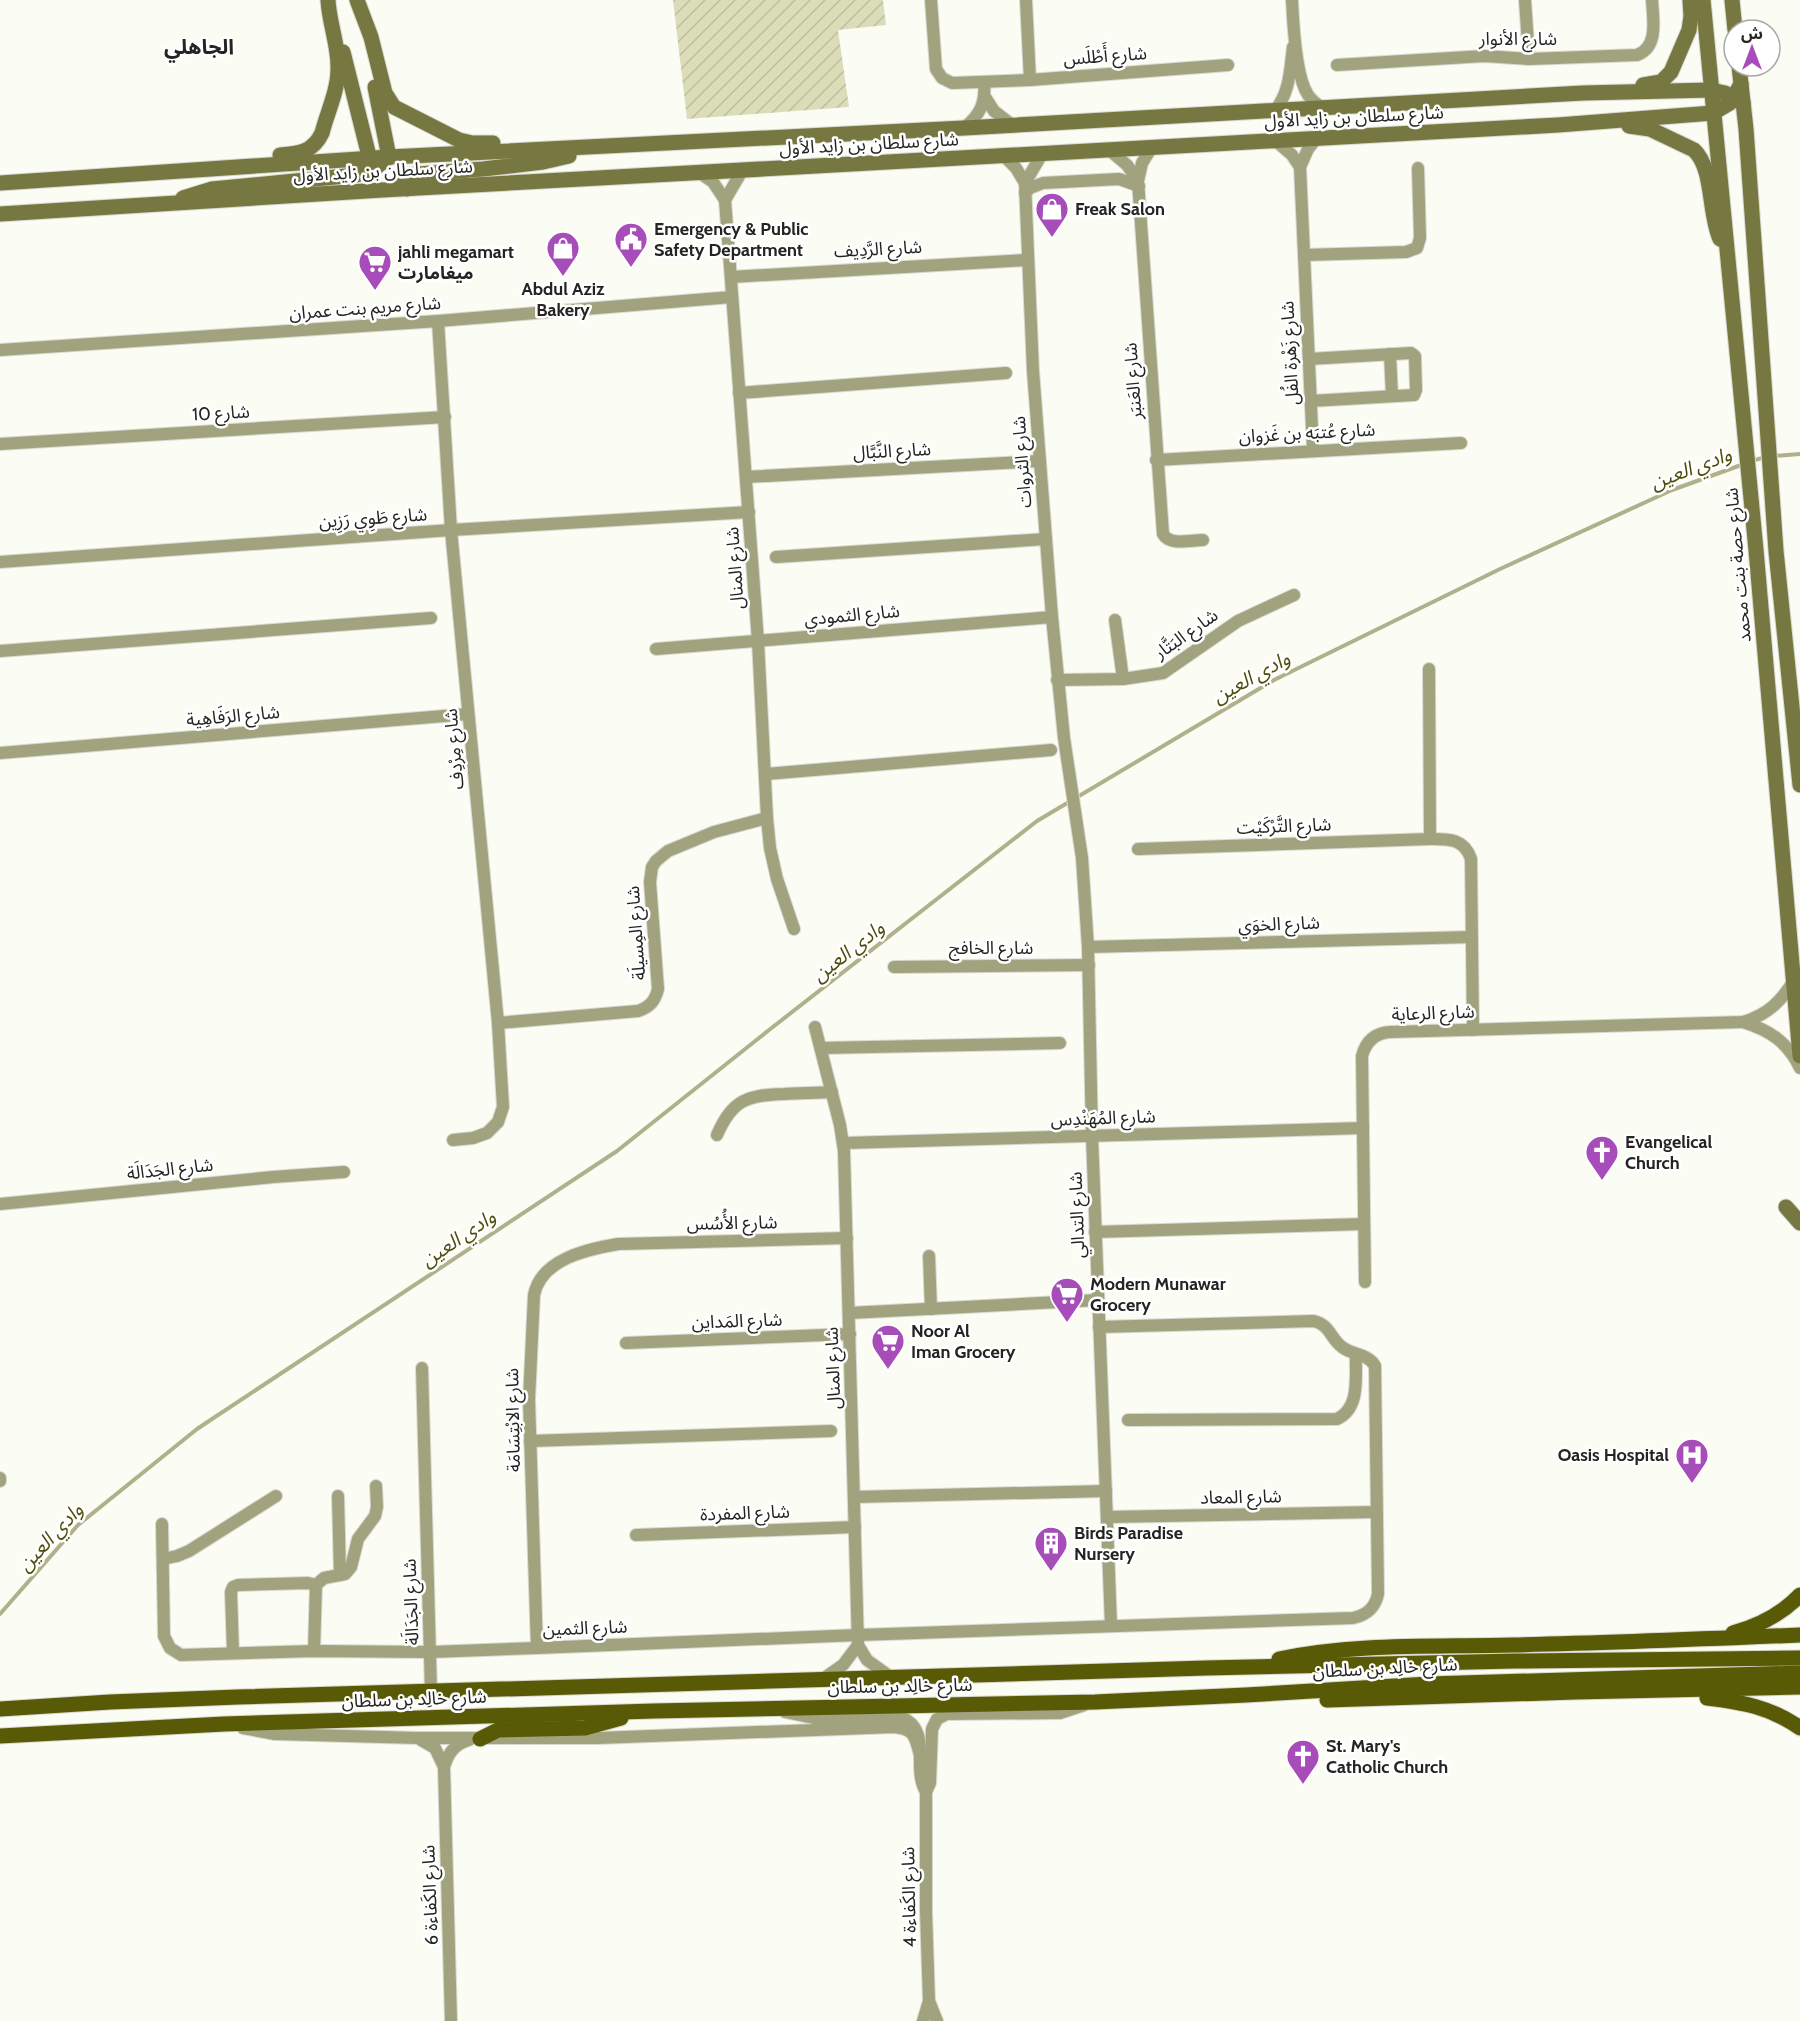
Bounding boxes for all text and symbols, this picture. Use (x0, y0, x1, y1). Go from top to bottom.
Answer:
north arrow (1722, 18, 1782, 78)
text: ش (1741, 24, 1763, 43)
street label: شارع الأنوار (1478, 28, 1557, 53)
district label: الجاهلي (164, 34, 234, 63)
street label: شارع أَطْلَس (1062, 38, 1148, 73)
street label: شارع سلطان بن زايد الأول (1264, 101, 1445, 136)
street label: شارع سلطان بن زايد الأول (779, 128, 960, 163)
street label: شارع سلطان بن زايد الأول (293, 155, 474, 190)
shop icon: Freak Salon (1034, 191, 1070, 238)
place label: Freak Salon (1075, 198, 1165, 220)
place label: Emergency & Public Safety Department (654, 218, 808, 261)
public building icon: Emergency & Public Safety Department (613, 221, 649, 268)
shop icon: Abdul Aziz Bakery (545, 230, 581, 277)
street label: شارع الرَّدِيف (833, 236, 923, 265)
place label: jahli megamart ميغامارت (397, 241, 514, 284)
supermarket icon: jahli megamart ميغامارت (357, 244, 393, 291)
place label: Abdul Aziz Bakery (521, 278, 605, 321)
street label: شارع مريم بنت عمران (288, 292, 442, 327)
street label: شارع زَهْرة الفُل (1275, 300, 1307, 406)
street label: شارع العَنبَر (1119, 342, 1150, 421)
street label: شارع 10 (192, 401, 250, 428)
street label: شارع الثروات (1008, 415, 1039, 509)
street label: شارع عُتبَه بن غَزوان (1238, 418, 1376, 451)
street label: شارع النَّبَّال (852, 437, 932, 467)
water label: وادي العين (1647, 442, 1736, 498)
street label: شارع حصة بنت محمد (1720, 486, 1759, 643)
street label: شارع طَوِي رَزِين (318, 503, 428, 536)
street label: شارع المنال (721, 526, 752, 610)
street label: شارع الثمودي (803, 600, 901, 633)
street label: شارع البَتَّار (1148, 603, 1224, 667)
water label: وادي العين (1208, 646, 1296, 711)
street label: شارع الرَفَاهِية (185, 700, 281, 734)
street label: شارع مِرْدِف (439, 707, 471, 791)
street label: شارع التَّرْكَيْت (1236, 812, 1332, 842)
street label: شارع المِسيلَة (620, 885, 653, 981)
street label: شارع الخوَي (1238, 912, 1320, 939)
water label: وادي العين (807, 915, 891, 989)
street label: شارع الخافج (949, 937, 1033, 962)
street label: شارع الرعاية (1391, 1001, 1475, 1028)
street label: شارع المُهَنْدِس (1050, 1105, 1156, 1134)
place label: Evangelical Church (1625, 1131, 1712, 1174)
church icon: Evangelical Church (1584, 1134, 1620, 1181)
street label: شارع الجَدَالَة (125, 1152, 215, 1187)
street label: شارع التدالي (1064, 1171, 1093, 1259)
water label: وادي العين (416, 1204, 502, 1275)
street label: شارع الأُسُس (686, 1208, 778, 1238)
place label: Modern Munawar Grocery (1090, 1273, 1226, 1316)
supermarket icon: Modern Munawar Grocery (1049, 1276, 1085, 1323)
street label: شارع المَداين (691, 1308, 783, 1337)
place label: Noor Al Iman Grocery (911, 1320, 1016, 1363)
supermarket icon: Noor Al Iman Grocery (870, 1323, 906, 1370)
street label: شارع المنال (821, 1326, 848, 1410)
street label: شارع الابْتِسَامَة (501, 1368, 528, 1472)
hospital icon: Oasis Hospital (1674, 1437, 1710, 1484)
place label: Oasis Hospital (1558, 1444, 1669, 1466)
street label: شارع المعاد (1200, 1485, 1282, 1512)
water label: وادي العين (12, 1498, 90, 1579)
street label: شارع المفردة (700, 1500, 790, 1529)
place label: Birds Paradise Nursery (1074, 1522, 1183, 1565)
building icon: Birds Paradise Nursery (1033, 1525, 1069, 1572)
street label: شارع الجَدَالَة (397, 1558, 427, 1646)
street label: شارع الثمين (542, 1616, 628, 1643)
street label: شارع خالِد بن سلطان (1312, 1653, 1458, 1686)
street label: شارع خالِد بن سلطان (827, 1674, 973, 1701)
street label: شارع خالِد بن سلطان (341, 1685, 487, 1716)
place label: St. Mary's Catholic Church (1326, 1735, 1448, 1778)
church icon: St. Mary's Catholic Church (1285, 1738, 1321, 1785)
street label: شارع الكَفاءة 6 (417, 1844, 446, 1946)
street label: شارع الكَفاءة 4 (897, 1846, 924, 1947)

